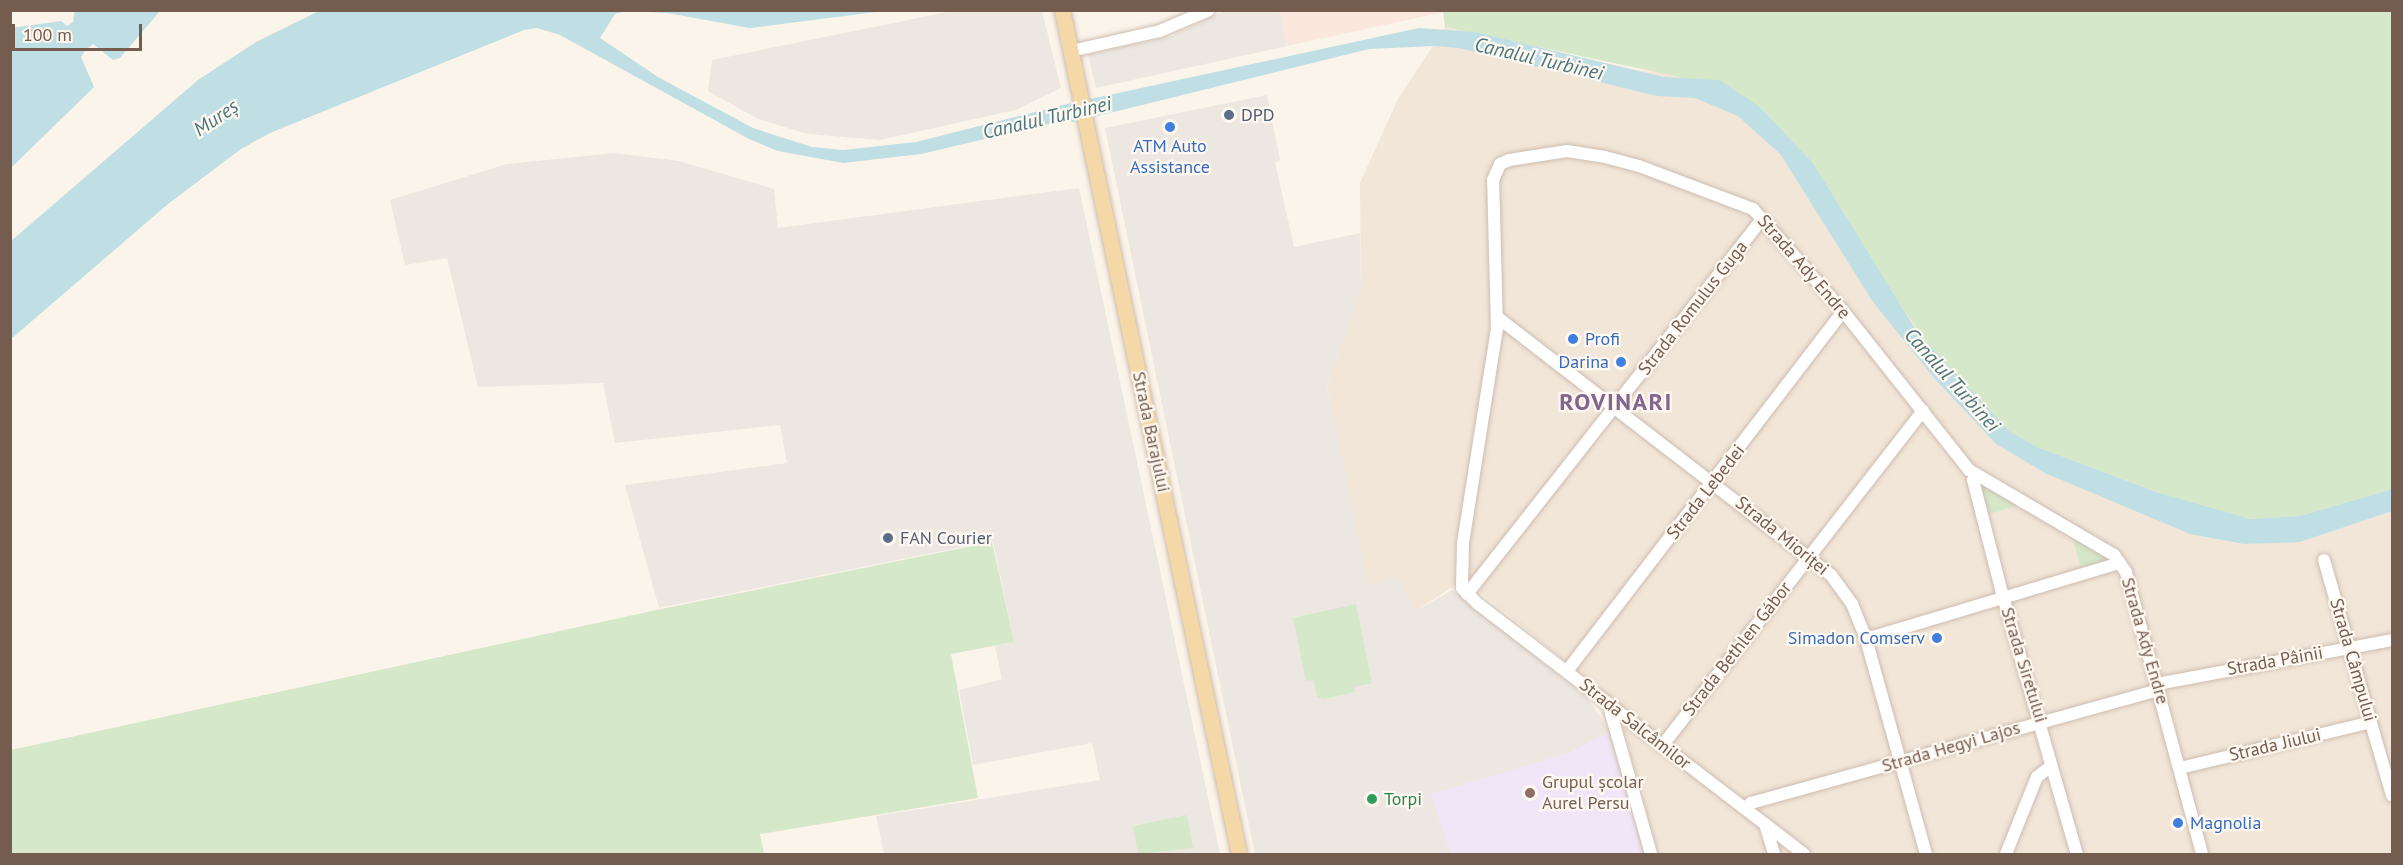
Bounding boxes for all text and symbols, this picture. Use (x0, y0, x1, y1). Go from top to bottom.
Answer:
scale bar (15, 12, 146, 50)
text: 100 m (23, 23, 72, 46)
water label: Canalul Turbinei (1472, 32, 1606, 86)
water label: Canalul Turbinei (980, 91, 1114, 145)
water label: Mureș (189, 94, 243, 142)
place label: DPD (1241, 104, 1275, 126)
marker: DPD (1222, 108, 1236, 122)
marker: ATM Auto Assistance (1163, 120, 1177, 134)
place label: ATM Auto Assistance (1130, 136, 1210, 178)
street label: Strada Ady Endre (1753, 210, 1855, 324)
street label: Strada Romulus Guga (1634, 237, 1752, 379)
water label: Canalul Turbinei (1899, 323, 2005, 437)
place label: Profi (1585, 328, 1620, 350)
marker: Profi (1566, 332, 1580, 346)
place label: Darina (1559, 351, 1609, 373)
marker: Darina (1614, 355, 1628, 369)
street label: Strada Barajului (1128, 370, 1174, 494)
district label: ROVINARI (1559, 388, 1673, 416)
street label: Strada Lebedei (1662, 440, 1750, 544)
street label: Strada Mioriței (1731, 492, 1833, 580)
place label: FAN Courier (900, 527, 992, 549)
marker: FAN Courier (881, 531, 895, 545)
street label: Strada Ady Endre (2116, 575, 2174, 707)
street label: Strada Bethlen Gábor (1678, 578, 1796, 720)
street label: Strada Câmpului (2325, 596, 2381, 724)
street label: Strada Siretului (1996, 605, 2052, 725)
place label: Simadon Comserv (1788, 627, 1925, 649)
marker: Simadon Comserv (1930, 631, 1944, 645)
street label: Strada Pâinii (2225, 642, 2325, 680)
street label: Strada Salcâmilor (1575, 674, 1695, 774)
street label: Strada Hegyi Lajos (1879, 717, 2023, 777)
street label: Strada Jiului (2227, 724, 2323, 766)
place label: Grupul școlar Aurel Persu (1542, 772, 1644, 814)
marker: Grupul școlar Aurel Persu (1523, 786, 1537, 800)
place label: Torpi (1384, 788, 1422, 810)
marker: Torpi (1365, 792, 1379, 806)
place label: Magnolia (2190, 812, 2261, 834)
marker: Magnolia (2171, 816, 2185, 830)

